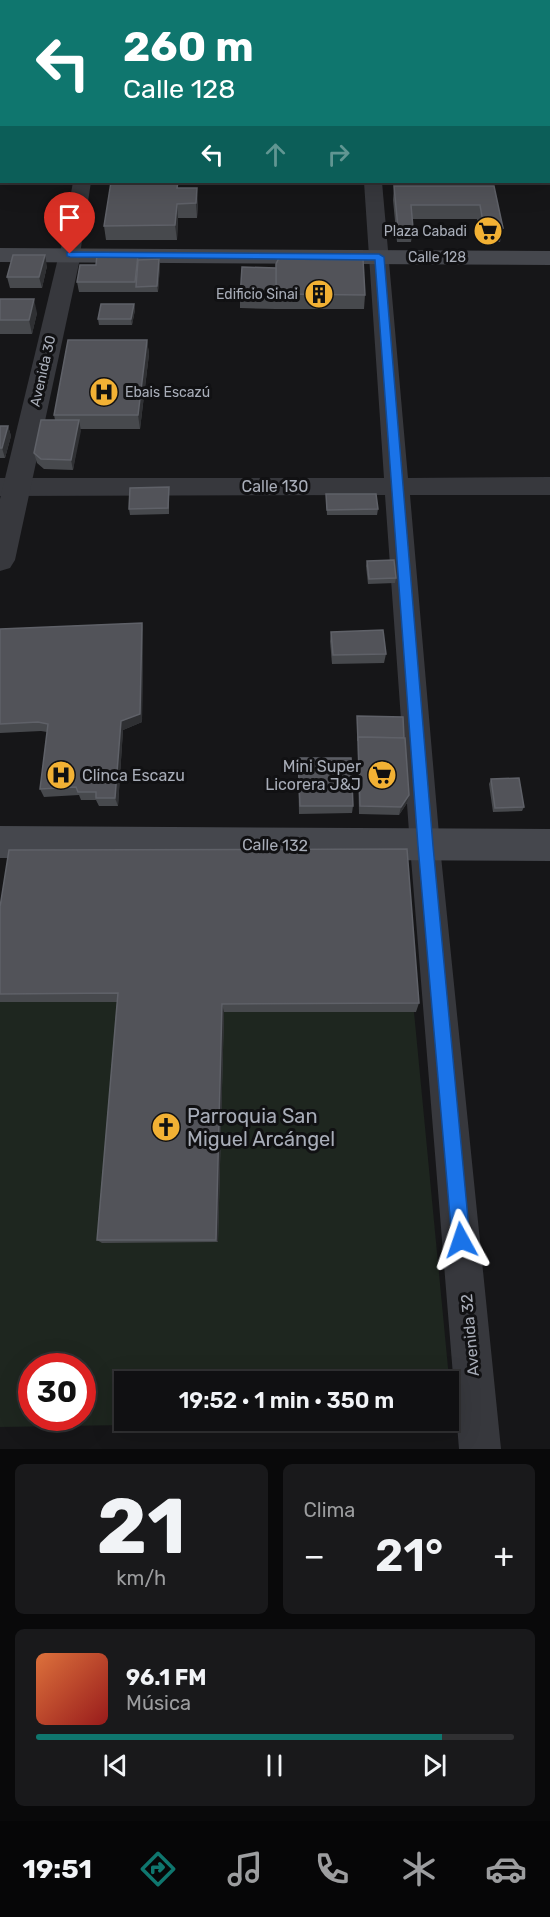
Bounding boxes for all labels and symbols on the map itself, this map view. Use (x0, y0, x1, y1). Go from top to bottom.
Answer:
pin (44, 192, 95, 254)
supermarket icon: Plaza Cabadi (472, 215, 504, 247)
place label: Plaza Cabadi (384, 223, 467, 240)
street label: Calle 128 (408, 249, 466, 266)
building icon: Edificio Sinai (303, 278, 335, 310)
place label: Edificio Sinai (216, 286, 298, 303)
street label: Avenida 30 (27, 333, 60, 408)
hospital icon: Ebais Escazú (88, 376, 120, 408)
place label: Ebais Escazú (125, 384, 210, 401)
street label: Calle 130 (242, 477, 308, 496)
place label: Mini Super Licorera J&J (265, 757, 361, 794)
hospital icon: Clinca Escazu (45, 759, 77, 791)
supermarket icon: Mini Super Licorera J&J (366, 759, 398, 791)
place label: Clinca Escazu (82, 766, 185, 785)
street label: Calle 132 (242, 835, 308, 855)
place label: Parroquia San Miguel Arcángel (187, 1104, 335, 1151)
church icon: Parroquia San Miguel Arcángel (150, 1111, 182, 1143)
position arrow (429, 1208, 493, 1272)
street label: Avenida 32 (457, 1293, 483, 1377)
speed limit sign: 30 (18, 1353, 96, 1431)

